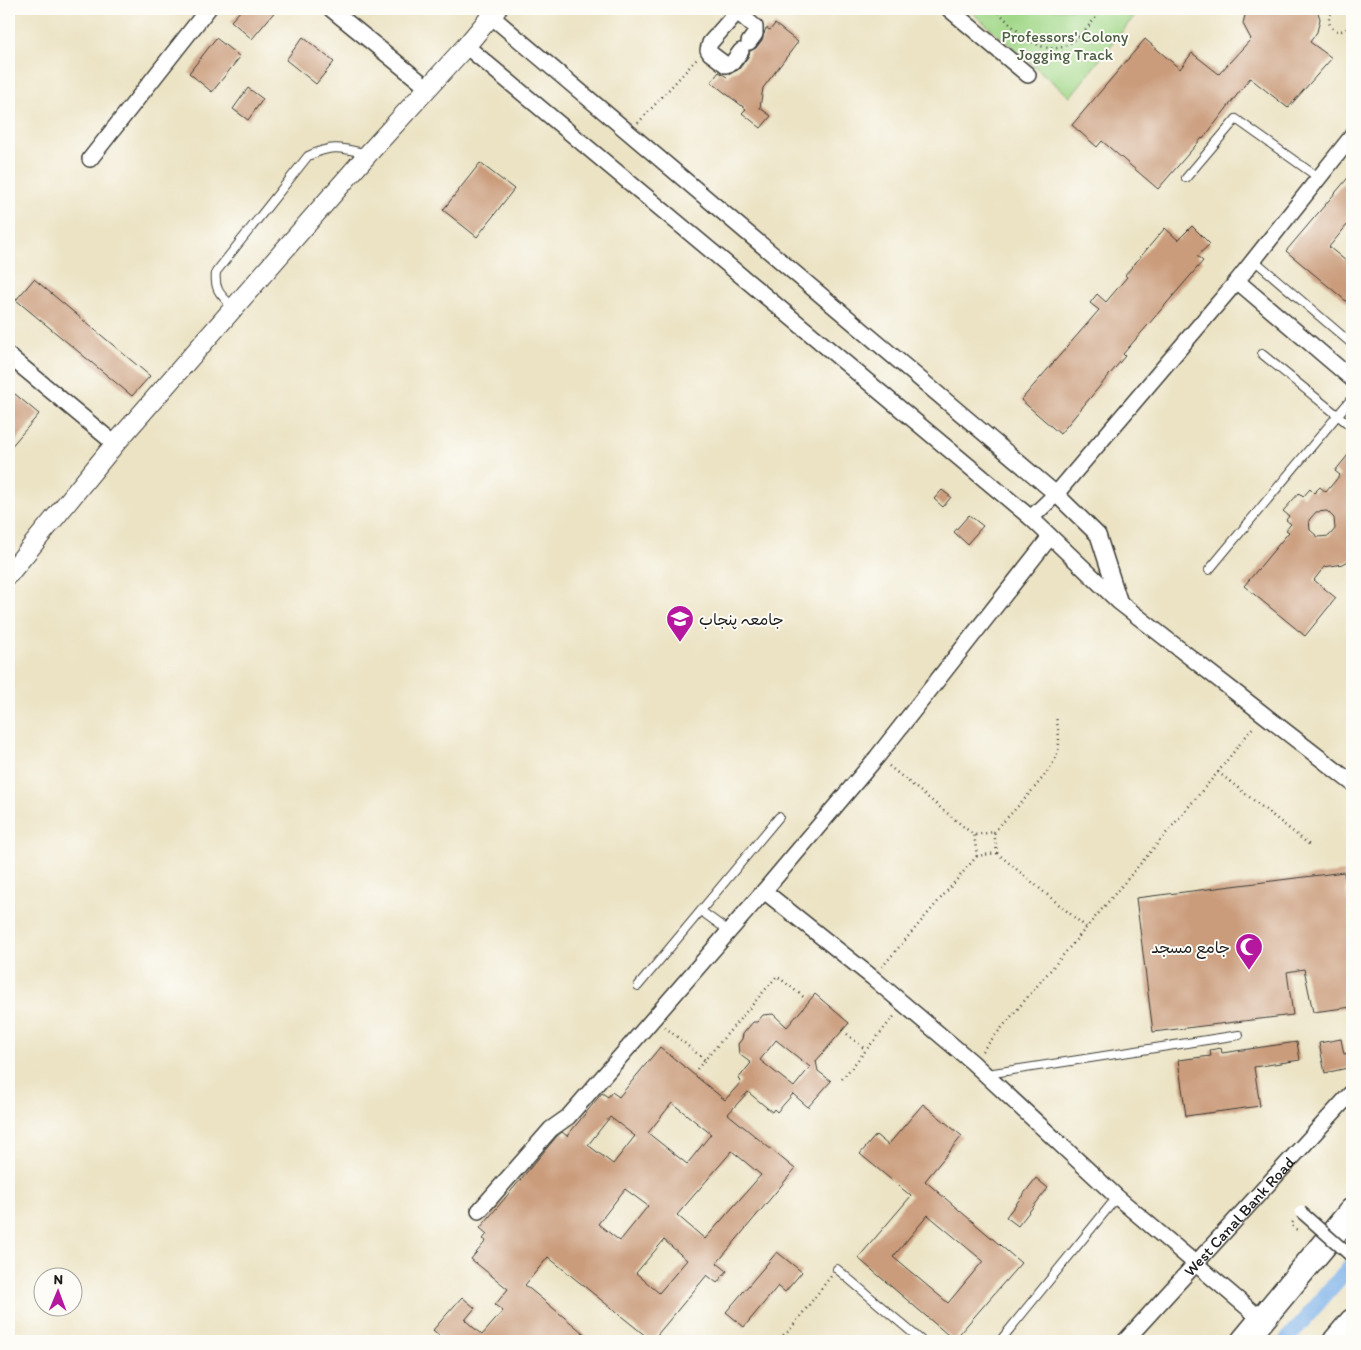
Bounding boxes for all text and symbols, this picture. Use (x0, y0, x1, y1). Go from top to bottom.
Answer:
park label: Professors' Colony Jogging Track (1002, 27, 1129, 64)
school or university icon: جامعہ پنجاب (665, 604, 695, 643)
place label: جامعہ پنجاب (699, 610, 784, 630)
mosque icon: جامع مسجد (1234, 932, 1264, 971)
place label: جامع مسجد (1151, 938, 1230, 959)
street label: West Canal Bank Road (1179, 1152, 1298, 1280)
north arrow (32, 1268, 82, 1318)
text: N (53, 1271, 63, 1288)

